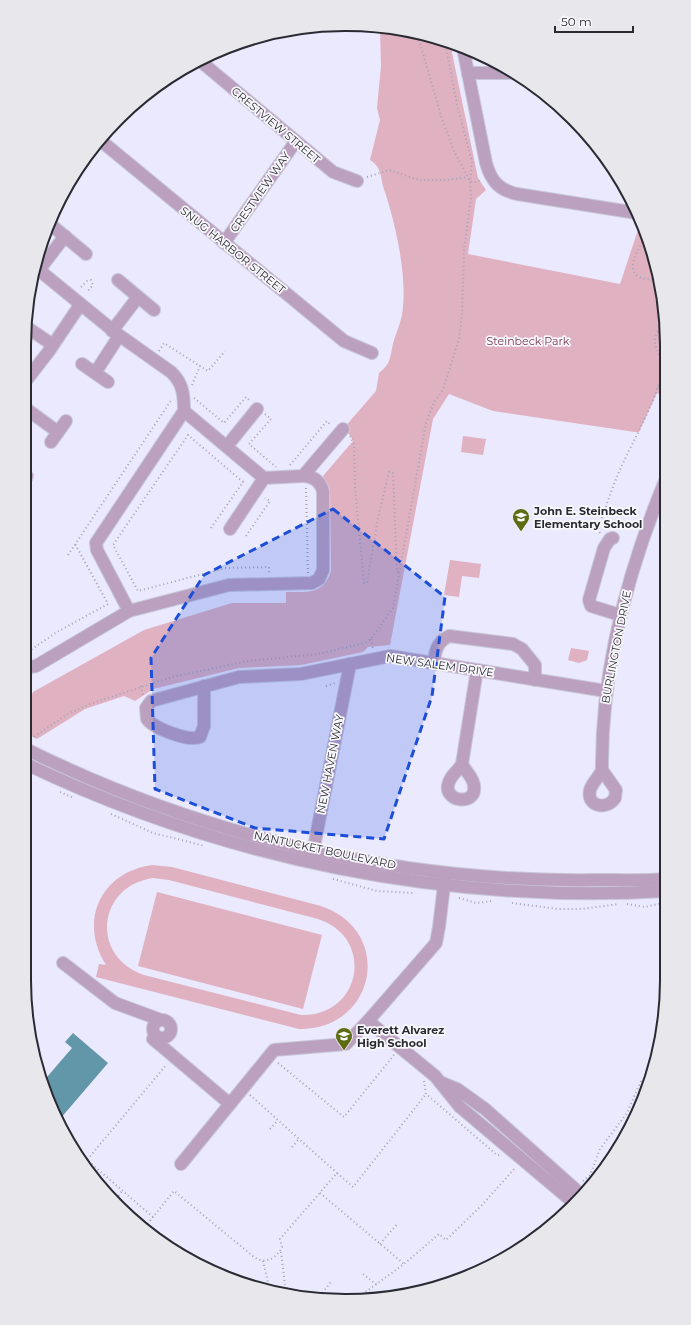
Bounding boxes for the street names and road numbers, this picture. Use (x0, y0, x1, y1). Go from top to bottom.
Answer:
street label: CRESTVIEW STREET (229, 84, 324, 167)
street label: CRESTVIEW WAY (227, 149, 293, 235)
street label: SNUG HARBOR STREET (178, 203, 289, 297)
street label: BURLINGTON DRIVE (598, 589, 634, 705)
street label: NEW SALEM DRIVE (385, 651, 495, 679)
street label: NEW HAVEN WAY (314, 713, 346, 815)
street label: NANTUCKET BOULEVARD (253, 828, 397, 872)

